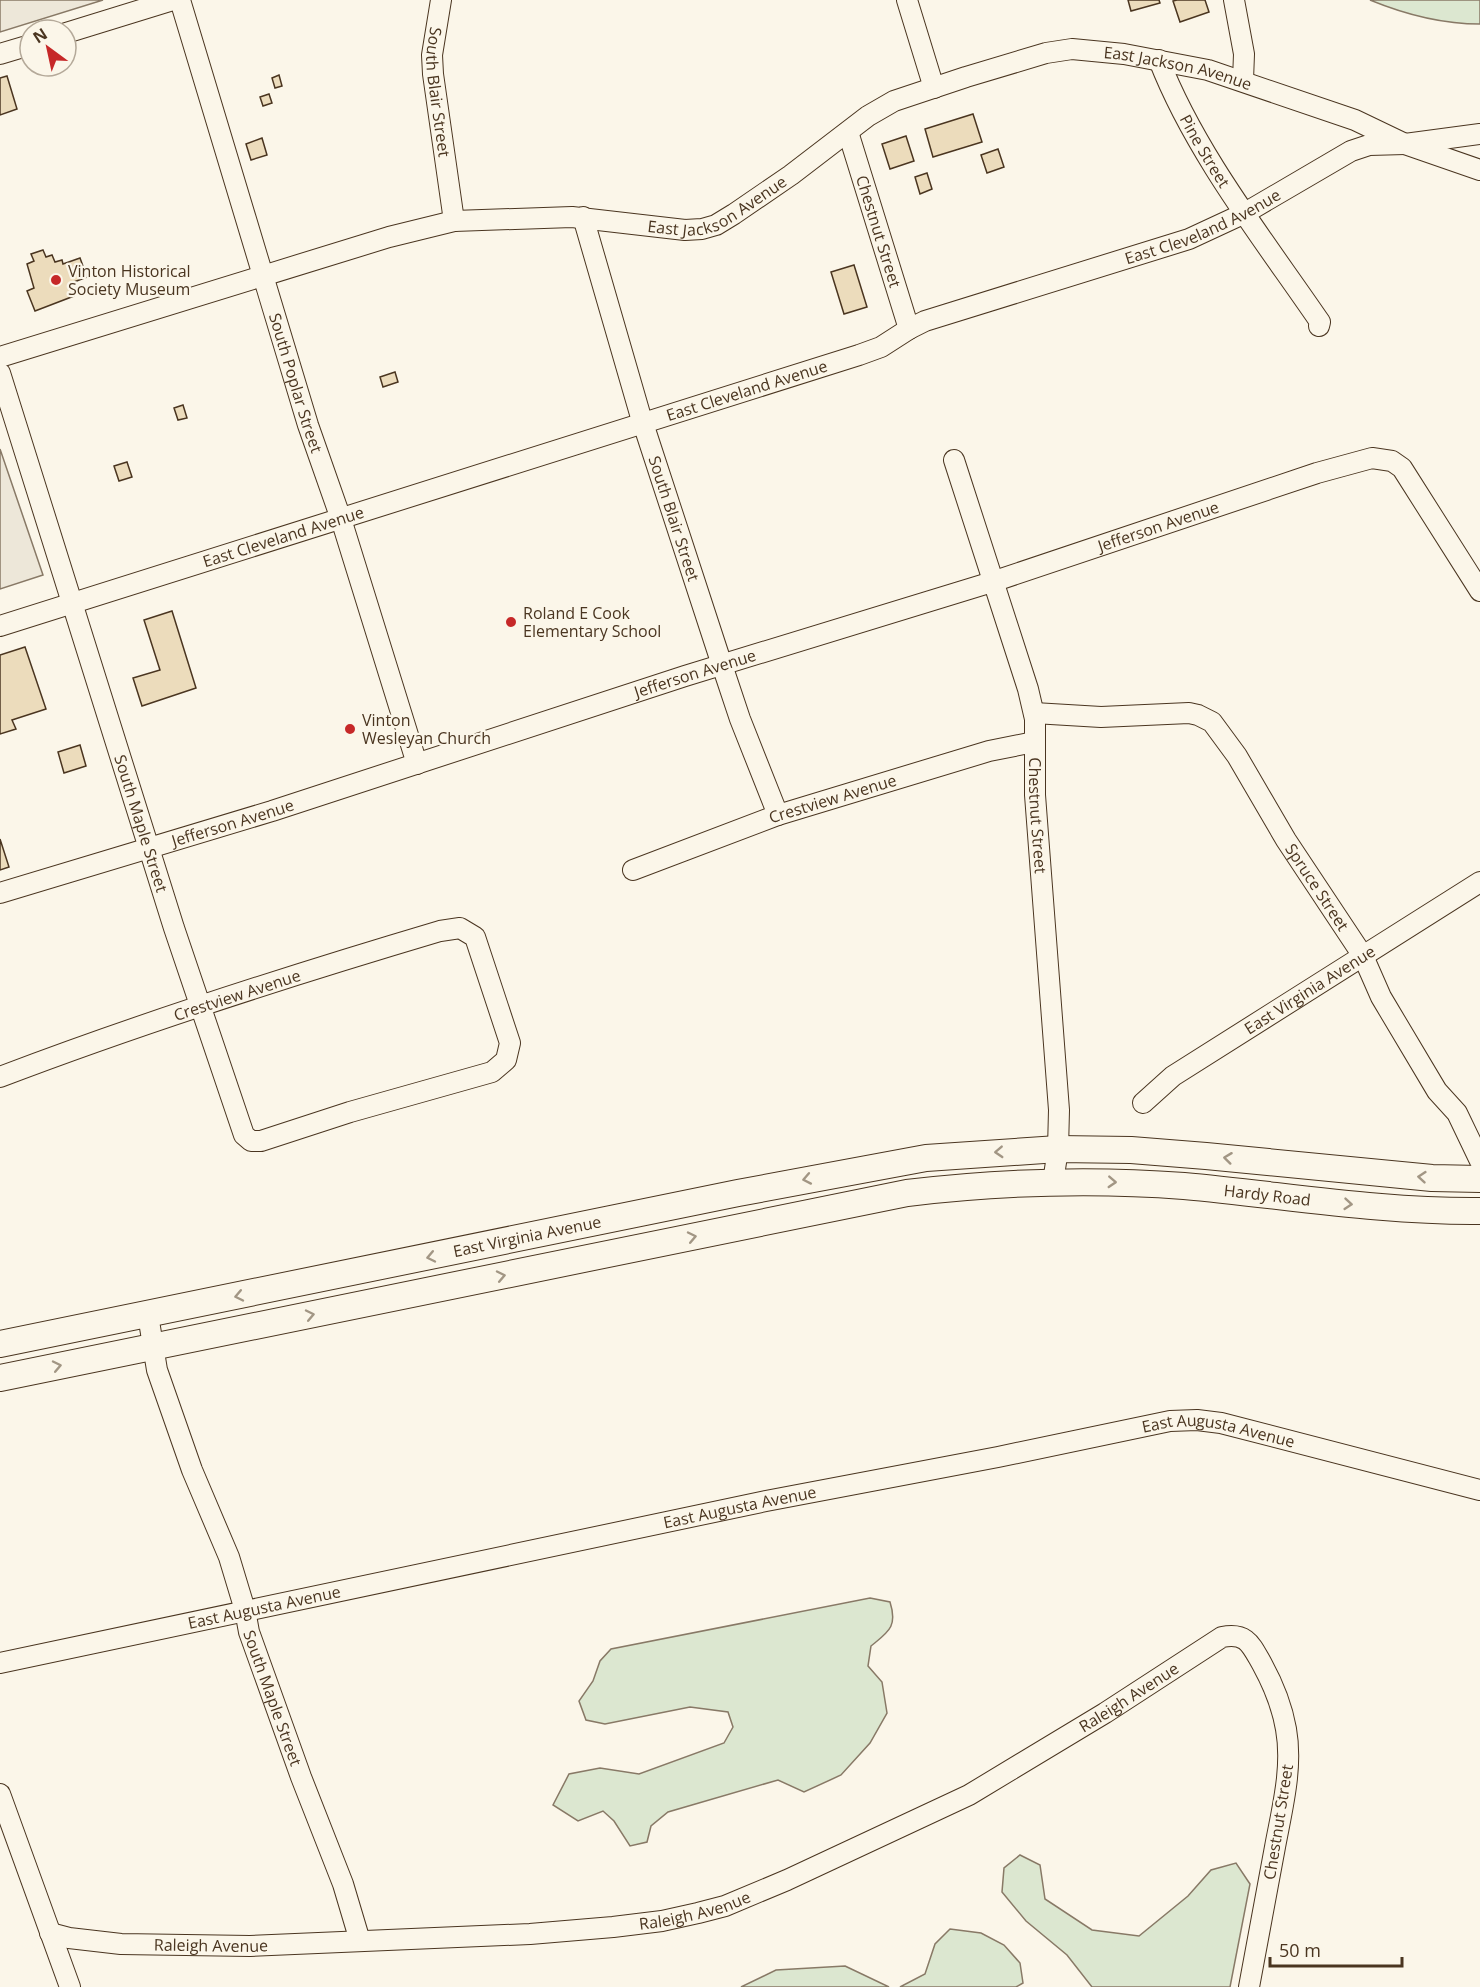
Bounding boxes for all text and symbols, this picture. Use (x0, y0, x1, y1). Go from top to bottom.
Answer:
north arrow (18, 18, 78, 78)
text: N (28, 23, 51, 48)
street label: South Blair Street (421, 26, 456, 159)
street label: East Jackson Avenue (1103, 41, 1255, 95)
street label: Pine Street (1175, 111, 1235, 192)
street label: East Jackson Avenue (646, 170, 791, 241)
street label: Chestnut Street (851, 173, 907, 290)
street label: East Cleveland Avenue (1122, 184, 1285, 269)
place label: Vinton Historical Society Museum (68, 260, 191, 300)
marker: Vinton Historical Society Museum (49, 273, 63, 287)
street label: South Poplar Street (264, 310, 328, 456)
street label: East Cleveland Avenue (663, 355, 830, 426)
street label: South Blair Street (643, 453, 705, 584)
street label: Jefferson Avenue (1093, 496, 1222, 557)
street label: East Cleveland Avenue (200, 501, 367, 572)
place label: Roland E Cook Elementary School (523, 602, 661, 642)
marker: Roland E Cook Elementary School (504, 615, 518, 629)
street label: Jefferson Avenue (629, 644, 759, 703)
place label: Vinton Wesleyan Church (362, 709, 491, 749)
marker: Vinton Wesleyan Church (343, 722, 357, 736)
street label: South Maple Street (109, 752, 173, 895)
street label: Chestnut Street (1024, 757, 1052, 875)
street label: Crestview Avenue (765, 769, 899, 829)
street label: Jefferson Avenue (167, 794, 297, 852)
street label: Spruce Street (1280, 839, 1354, 935)
street label: East Virginia Avenue (1240, 940, 1379, 1039)
street label: Crestview Avenue (171, 964, 303, 1026)
one-way arrow (995, 1145, 1004, 1158)
one-way arrow (1223, 1152, 1232, 1165)
one-way arrow (1417, 1171, 1426, 1184)
one-way arrow (802, 1172, 812, 1185)
one-way arrow (1107, 1175, 1116, 1188)
street label: Hardy Road (1223, 1179, 1312, 1211)
one-way arrow (1343, 1197, 1352, 1210)
street label: East Virginia Avenue (451, 1210, 603, 1262)
one-way arrow (687, 1231, 697, 1244)
one-way arrow (426, 1250, 436, 1263)
one-way arrow (496, 1270, 506, 1283)
one-way arrow (235, 1289, 245, 1302)
one-way arrow (305, 1309, 315, 1322)
one-way arrow (52, 1360, 62, 1373)
street label: East Augusta Avenue (1140, 1409, 1297, 1453)
street label: East Augusta Avenue (661, 1481, 818, 1533)
street label: East Augusta Avenue (186, 1580, 343, 1634)
street label: South Maple Street (238, 1627, 307, 1769)
street label: Raleigh Avenue (1075, 1657, 1183, 1737)
street label: Chestnut Street (1258, 1763, 1298, 1881)
street label: Raleigh Avenue (638, 1886, 754, 1935)
scale bar (1270, 1930, 1402, 1968)
street label: Raleigh Avenue (154, 1934, 269, 1957)
text: 50 m (1279, 1938, 1321, 1962)

